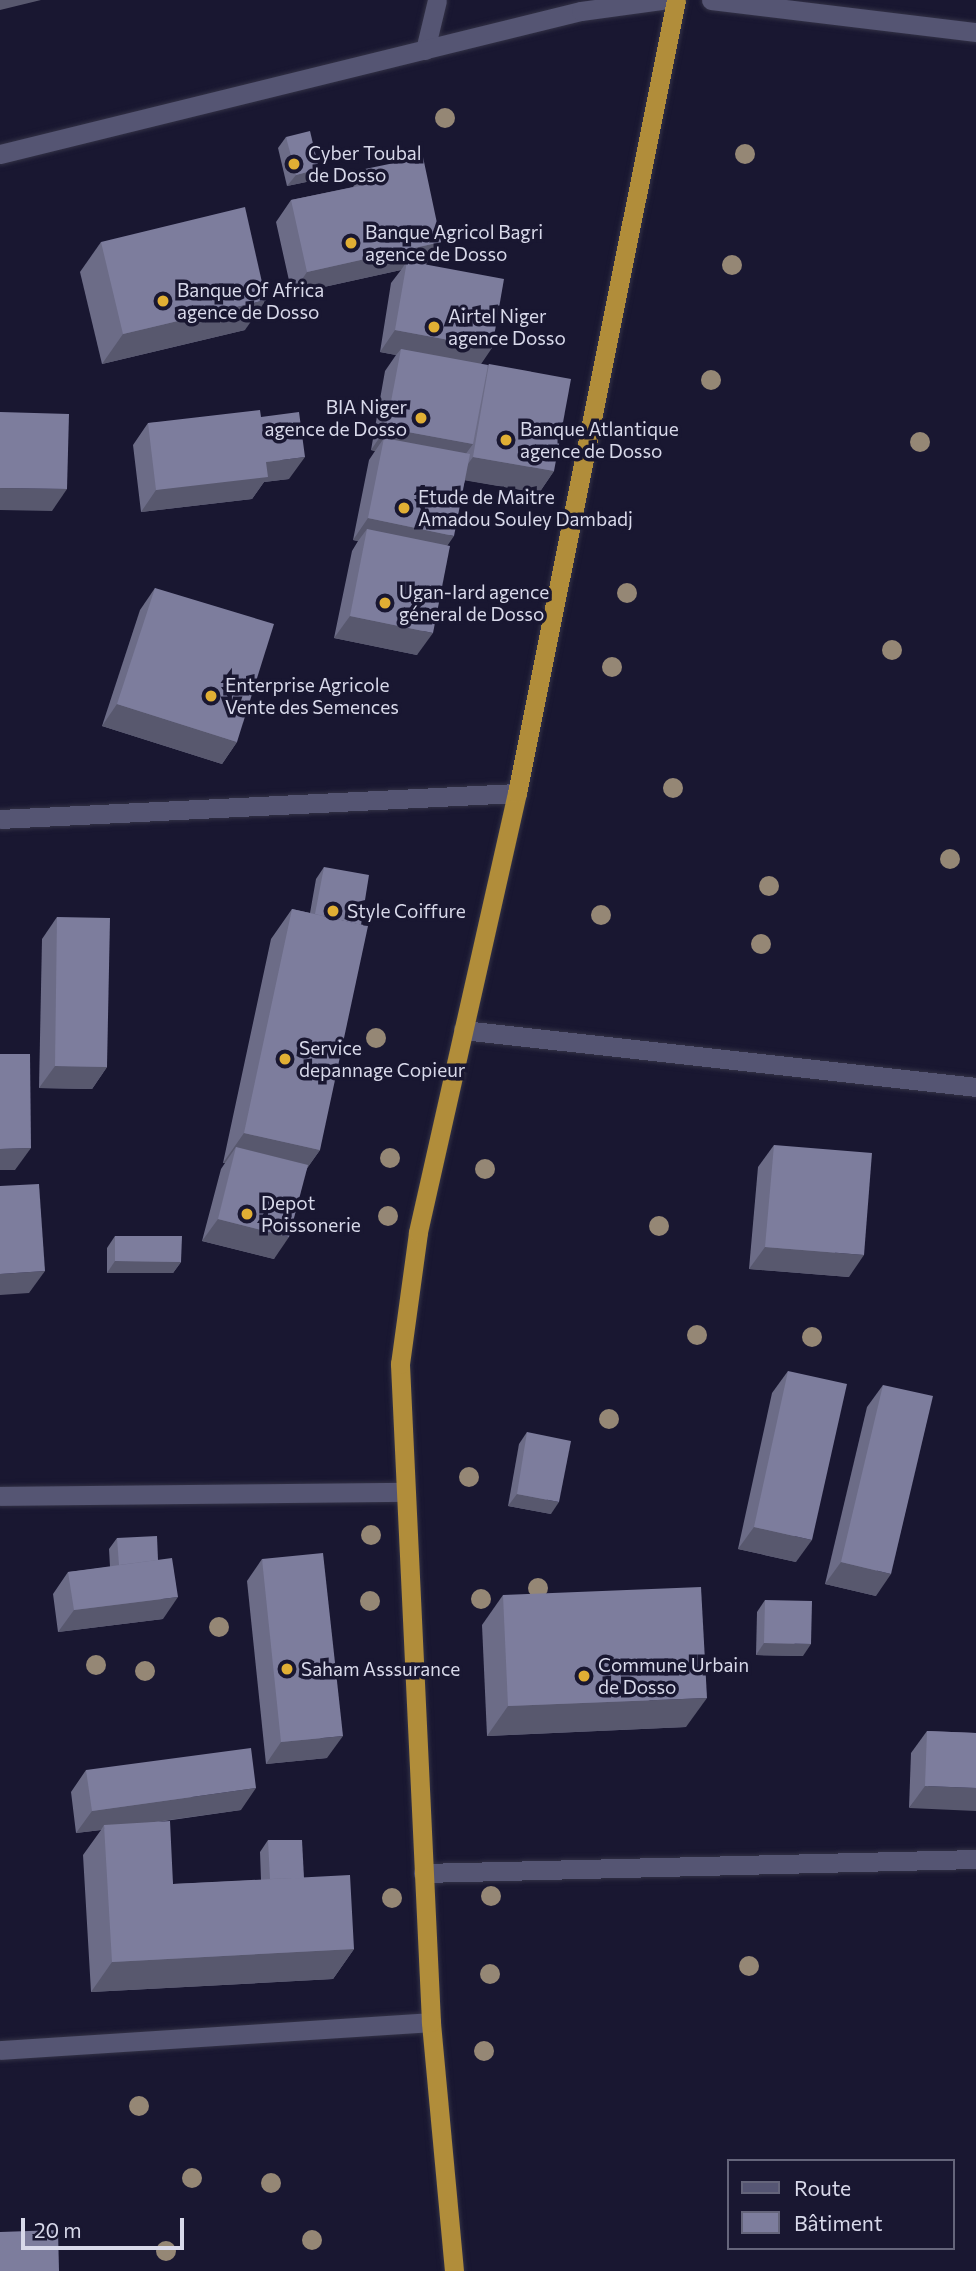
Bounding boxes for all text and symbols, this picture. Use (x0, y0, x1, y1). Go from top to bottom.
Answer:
place label: Cyber Toubal de Dosso (308, 142, 422, 186)
marker: Cyber Toubal de Dosso (286, 156, 302, 172)
place label: Banque Agricol Bagri agence de Dosso (365, 221, 543, 265)
marker: Banque Agricol Bagri agence de Dosso (343, 235, 359, 251)
place label: Banque Of Africa agence de Dosso (177, 279, 324, 323)
marker: Banque Of Africa agence de Dosso (155, 293, 171, 309)
place label: Airtel Niger agence Dosso (448, 305, 566, 349)
marker: Airtel Niger agence Dosso (426, 319, 442, 335)
place label: BIA Niger agence de Dosso (265, 396, 407, 440)
marker: BIA Niger agence de Dosso (413, 410, 429, 426)
place label: Banque Atlantique agence de Dosso (520, 418, 679, 462)
marker: Banque Atlantique agence de Dosso (498, 432, 514, 448)
place label: Etude de Maitre Amadou Souley Dambadj (418, 486, 633, 530)
marker: Etude de Maitre Amadou Souley Dambadj (396, 500, 412, 516)
place label: Ugan-Iard agence géneral de Dosso (399, 581, 549, 625)
marker: Ugan-Iard agence géneral de Dosso (377, 595, 393, 611)
place label: Enterprise Agricole Vente des Semences (225, 674, 399, 718)
marker: Enterprise Agricole Vente des Semences (203, 688, 219, 704)
place label: Style Coiffure (347, 900, 466, 922)
marker: Style Coiffure (325, 903, 341, 919)
place label: Service depannage Copieur (299, 1037, 465, 1081)
marker: Service depannage Copieur (277, 1051, 293, 1067)
place label: Depot Poissonerie (261, 1192, 361, 1236)
marker: Depot Poissonerie (239, 1206, 255, 1222)
place label: Commune Urbain de Dosso (598, 1654, 749, 1698)
place label: Saham Asssurance (301, 1658, 460, 1680)
marker: Saham Asssurance (279, 1661, 295, 1677)
marker: Commune Urbain de Dosso (576, 1668, 592, 1684)
legend (727, 2159, 955, 2250)
text: Route (794, 2175, 851, 2200)
scale bar (24, 2204, 187, 2248)
text: Bâtiment (794, 2210, 883, 2235)
text: 20 m (34, 2217, 82, 2242)

